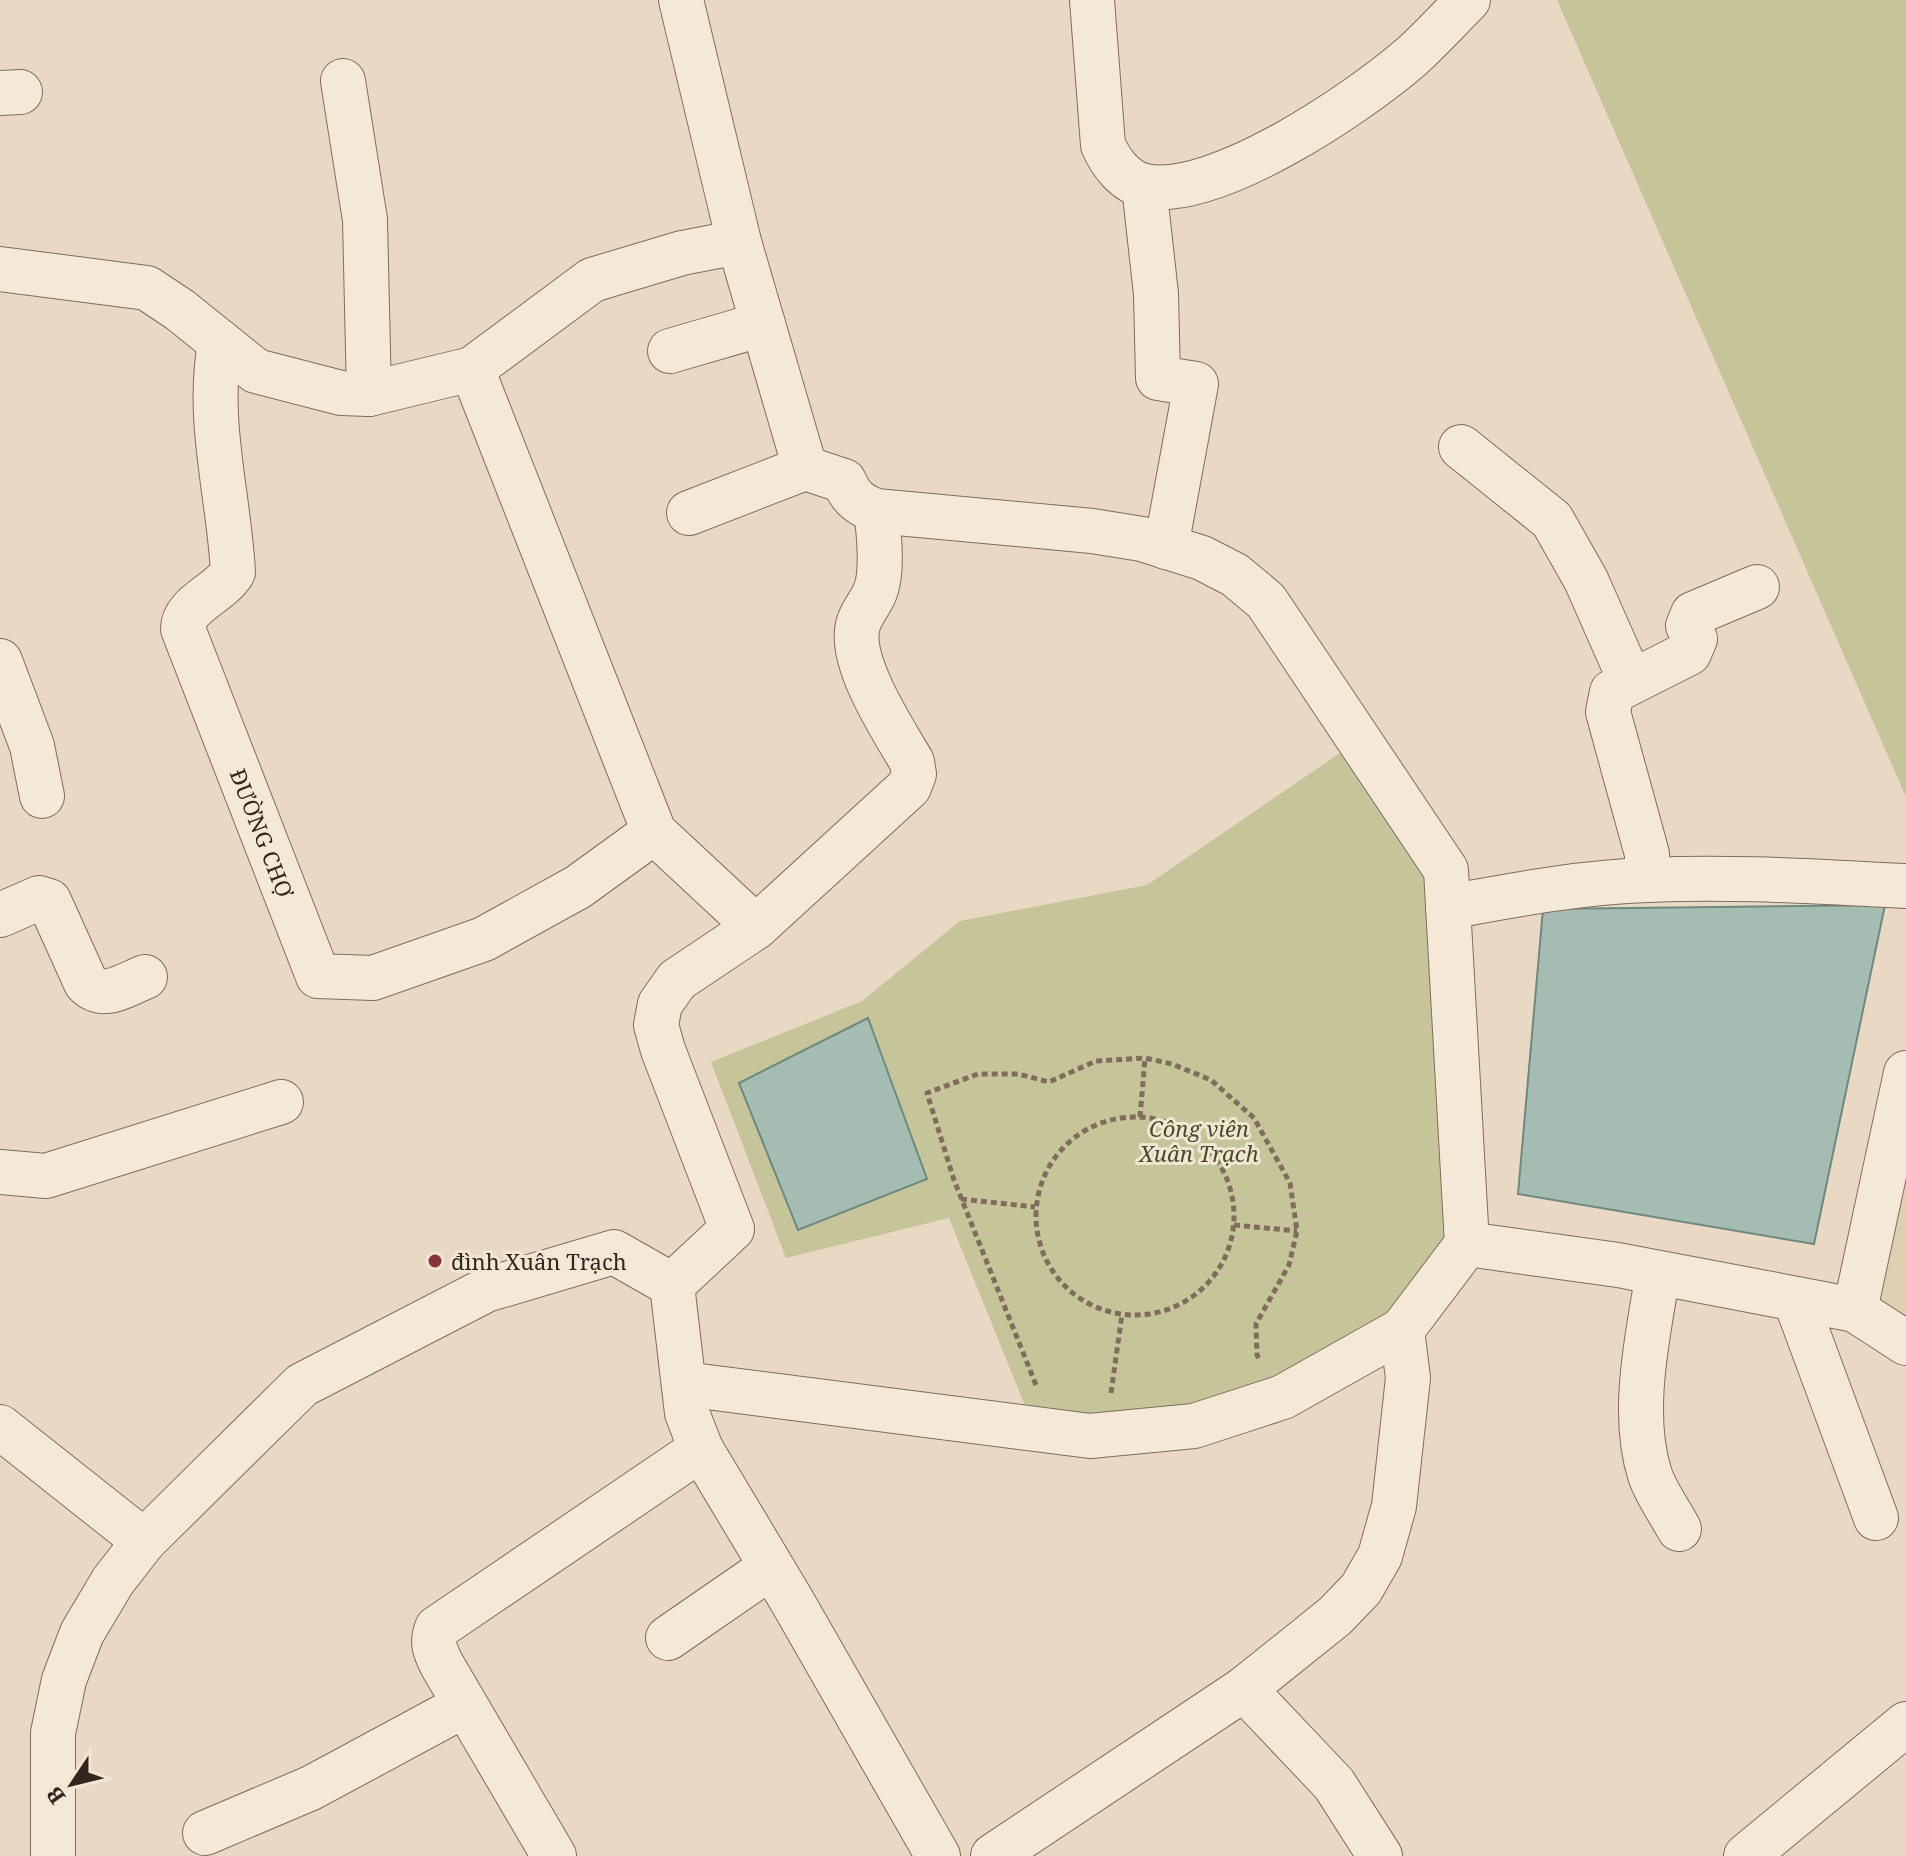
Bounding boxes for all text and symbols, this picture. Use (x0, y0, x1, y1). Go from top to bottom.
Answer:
street label: ĐƯỜNG CHỢ (224, 764, 301, 902)
park label: Công viên Xuân Trạch (1137, 1113, 1259, 1168)
place label: đình Xuân Trạch (451, 1246, 627, 1276)
marker: đình Xuân Trạch (426, 1252, 444, 1270)
north arrow (32, 1744, 112, 1824)
text: B (38, 1781, 71, 1811)

